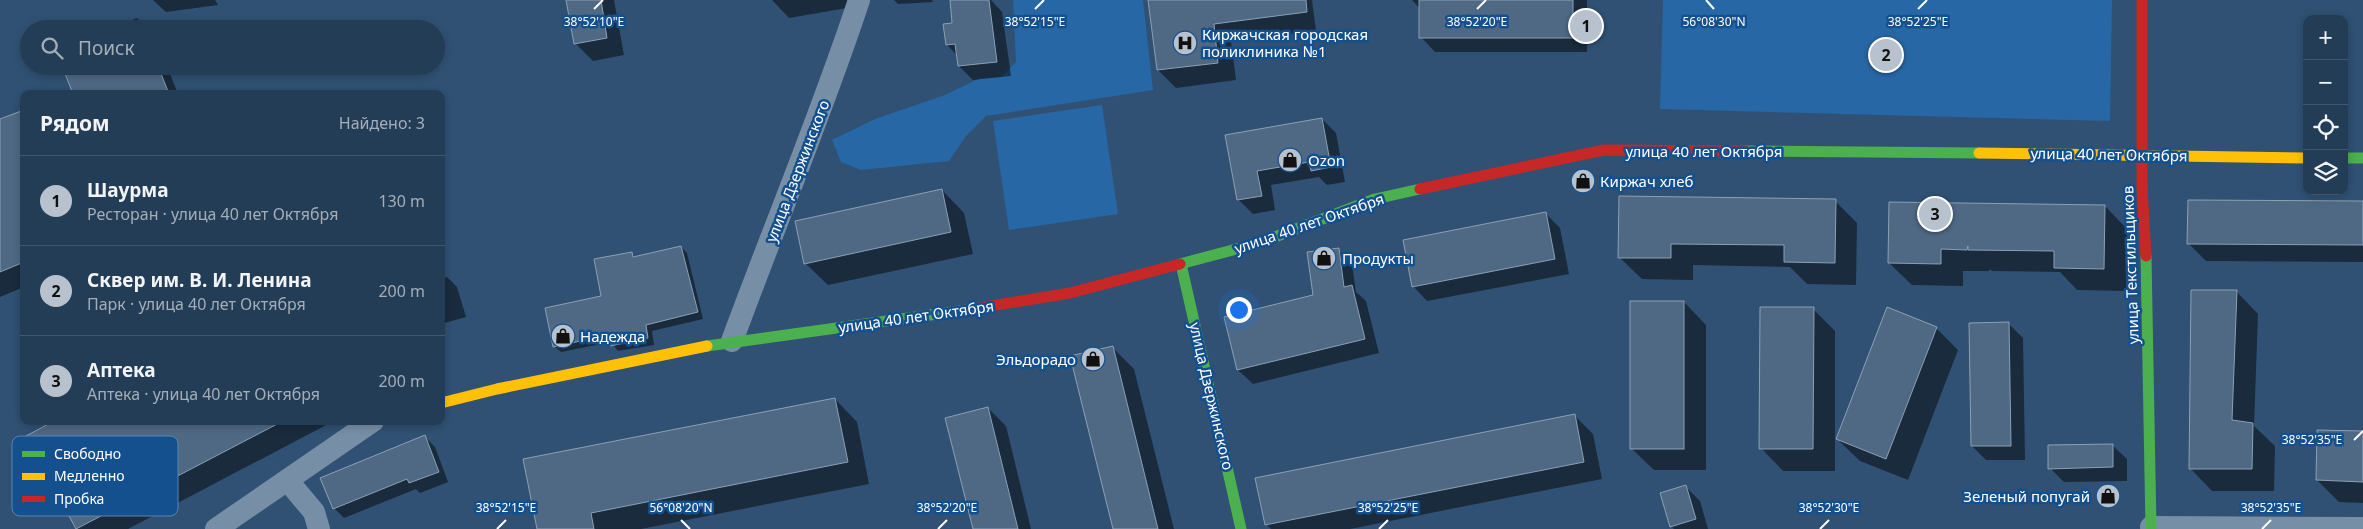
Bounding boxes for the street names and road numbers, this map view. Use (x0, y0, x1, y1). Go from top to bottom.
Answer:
street label: улица Дзержинского (761, 97, 833, 245)
street label: улица 40 лет Октября (1626, 141, 1782, 161)
street label: улица 40 лет Октября (2030, 143, 2188, 165)
street label: улица Текстильщиков (2117, 185, 2143, 345)
street label: улица 40 лет Октября (1232, 188, 1386, 258)
street label: улица 40 лет Октября (837, 295, 995, 337)
street label: улица Дзержинского (1185, 320, 1239, 472)

